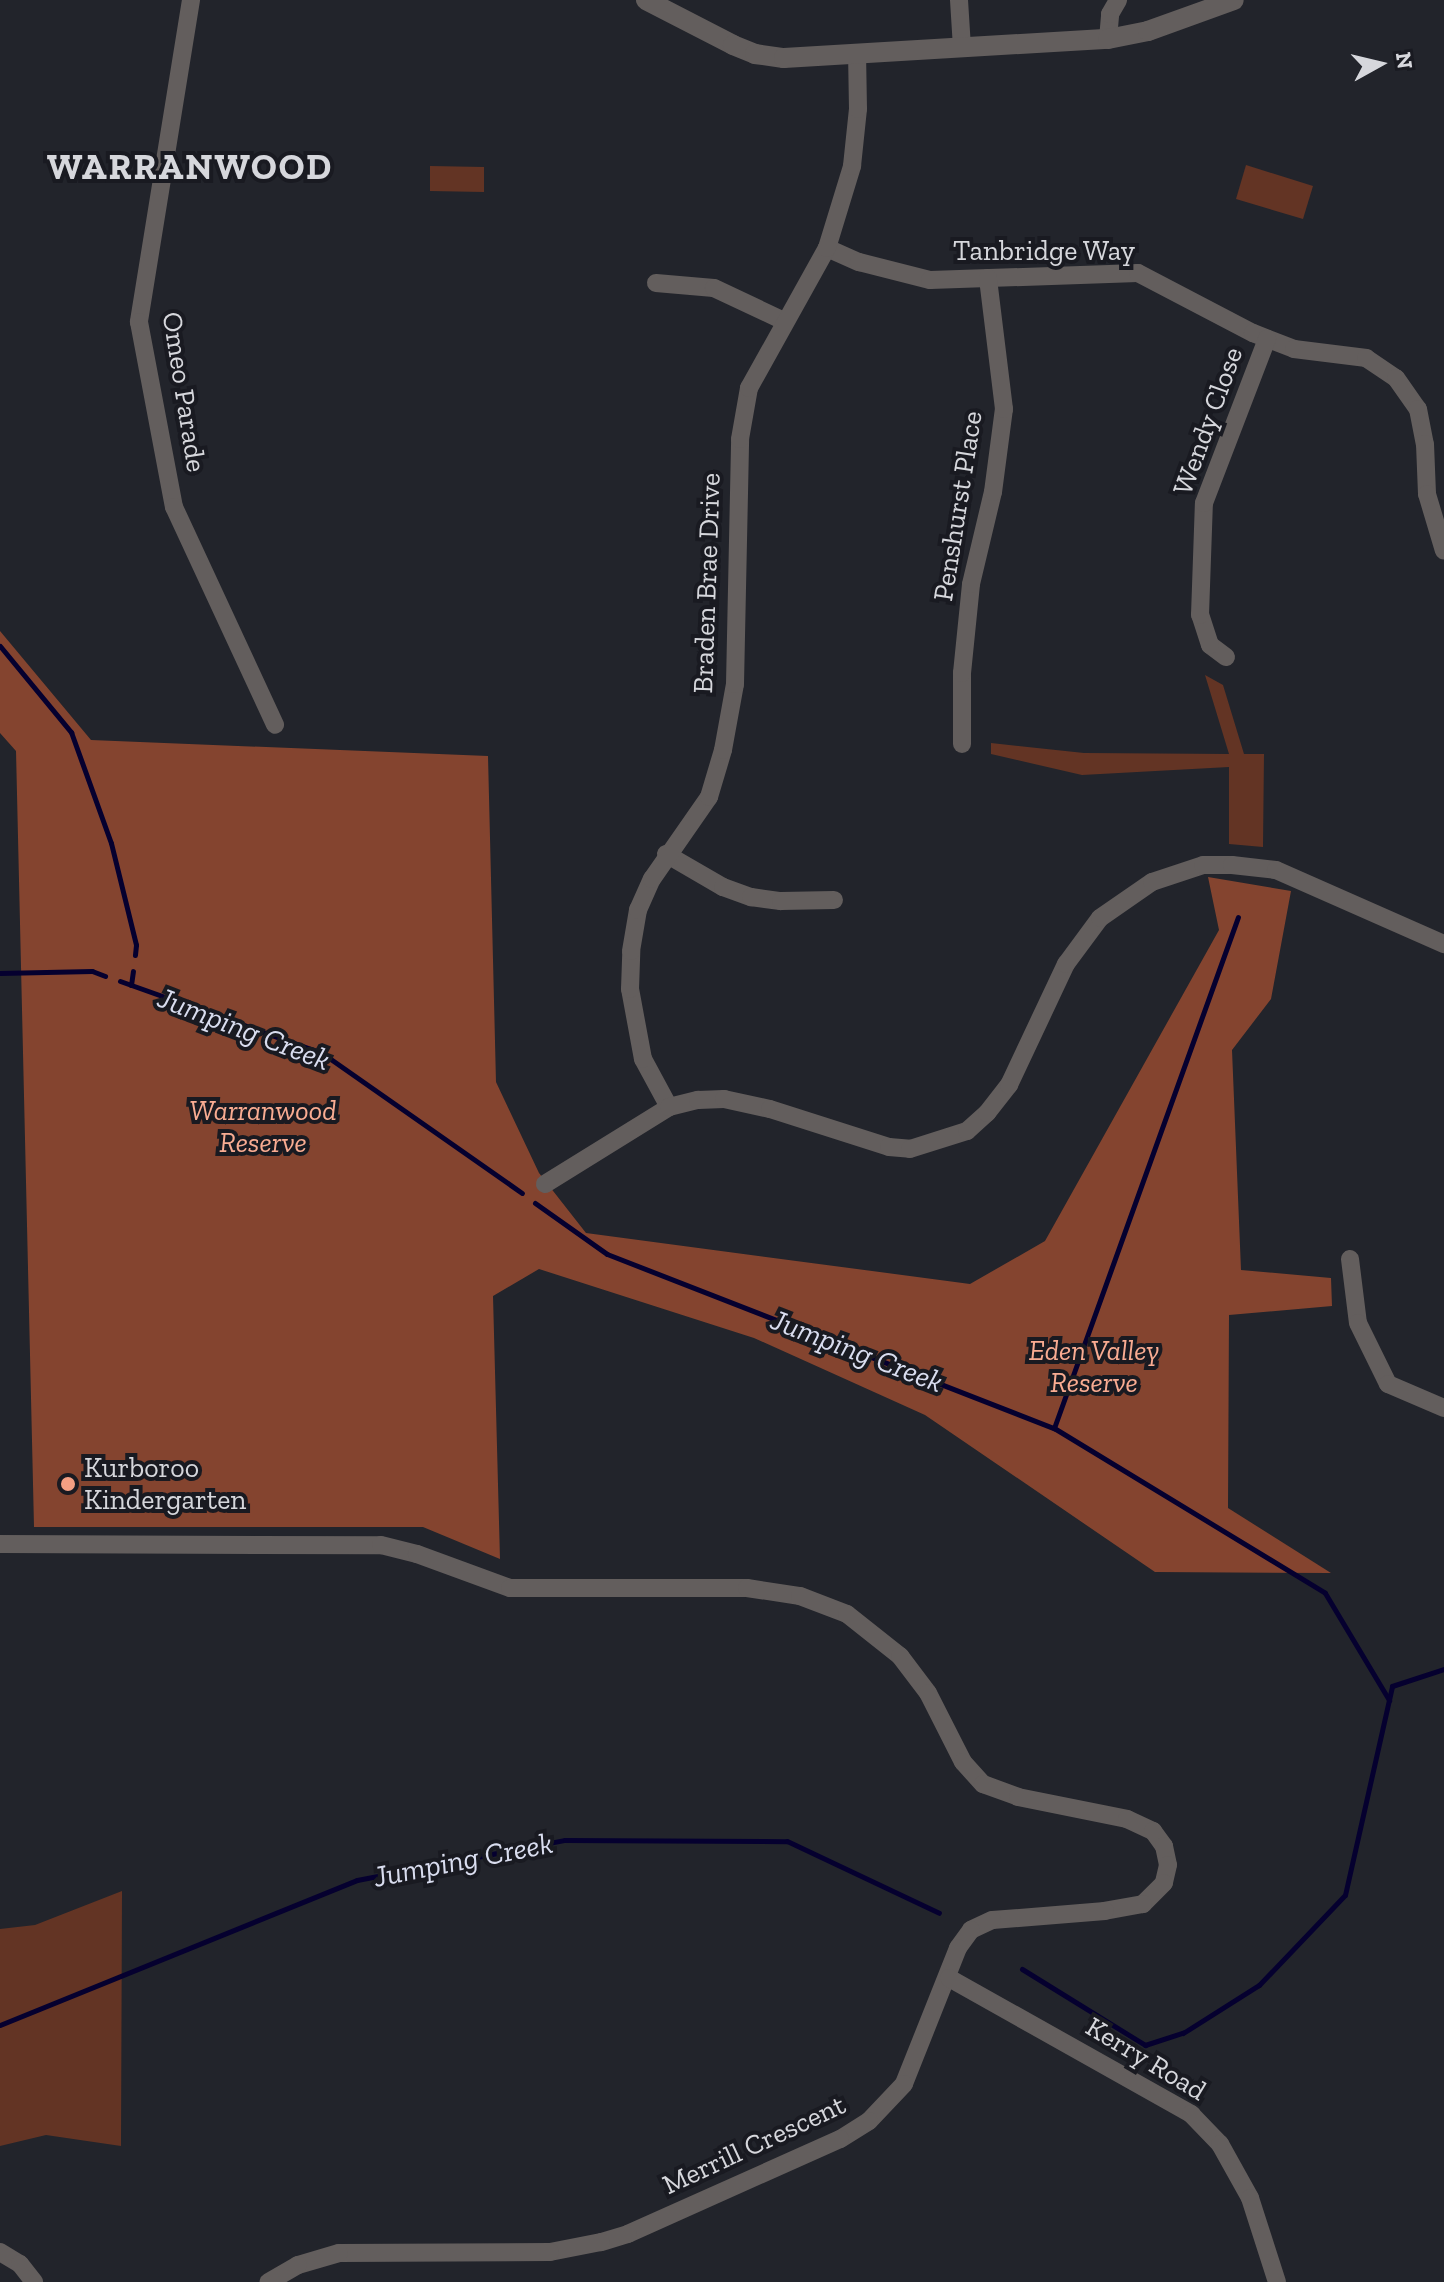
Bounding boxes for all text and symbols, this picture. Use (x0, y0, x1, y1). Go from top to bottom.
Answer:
north arrow (1340, 24, 1420, 104)
text: N (1390, 50, 1419, 71)
district label: WARRANWOOD (47, 145, 333, 189)
street label: Tanbridge Way (952, 234, 1136, 268)
street label: Omeo Parade (155, 310, 213, 474)
street label: Wendy Close (1166, 342, 1250, 500)
street label: Penshurst Place (926, 408, 990, 604)
street label: Braden Brae Drive (686, 472, 728, 694)
water label: Jumping Creek (153, 980, 335, 1078)
park label: Warranwood Reserve (190, 1094, 336, 1160)
water label: Jumping Creek (766, 1302, 948, 1400)
park label: Eden Valley Reserve (1028, 1334, 1160, 1400)
place label: Kurboroo Kindergarten (84, 1451, 246, 1517)
marker: Kurboroo Kindergarten (59, 1475, 77, 1493)
water label: Jumping Creek (370, 1825, 556, 1895)
street label: Kerry Road (1080, 2010, 1212, 2108)
street label: Merrill Crescent (657, 2088, 851, 2202)

